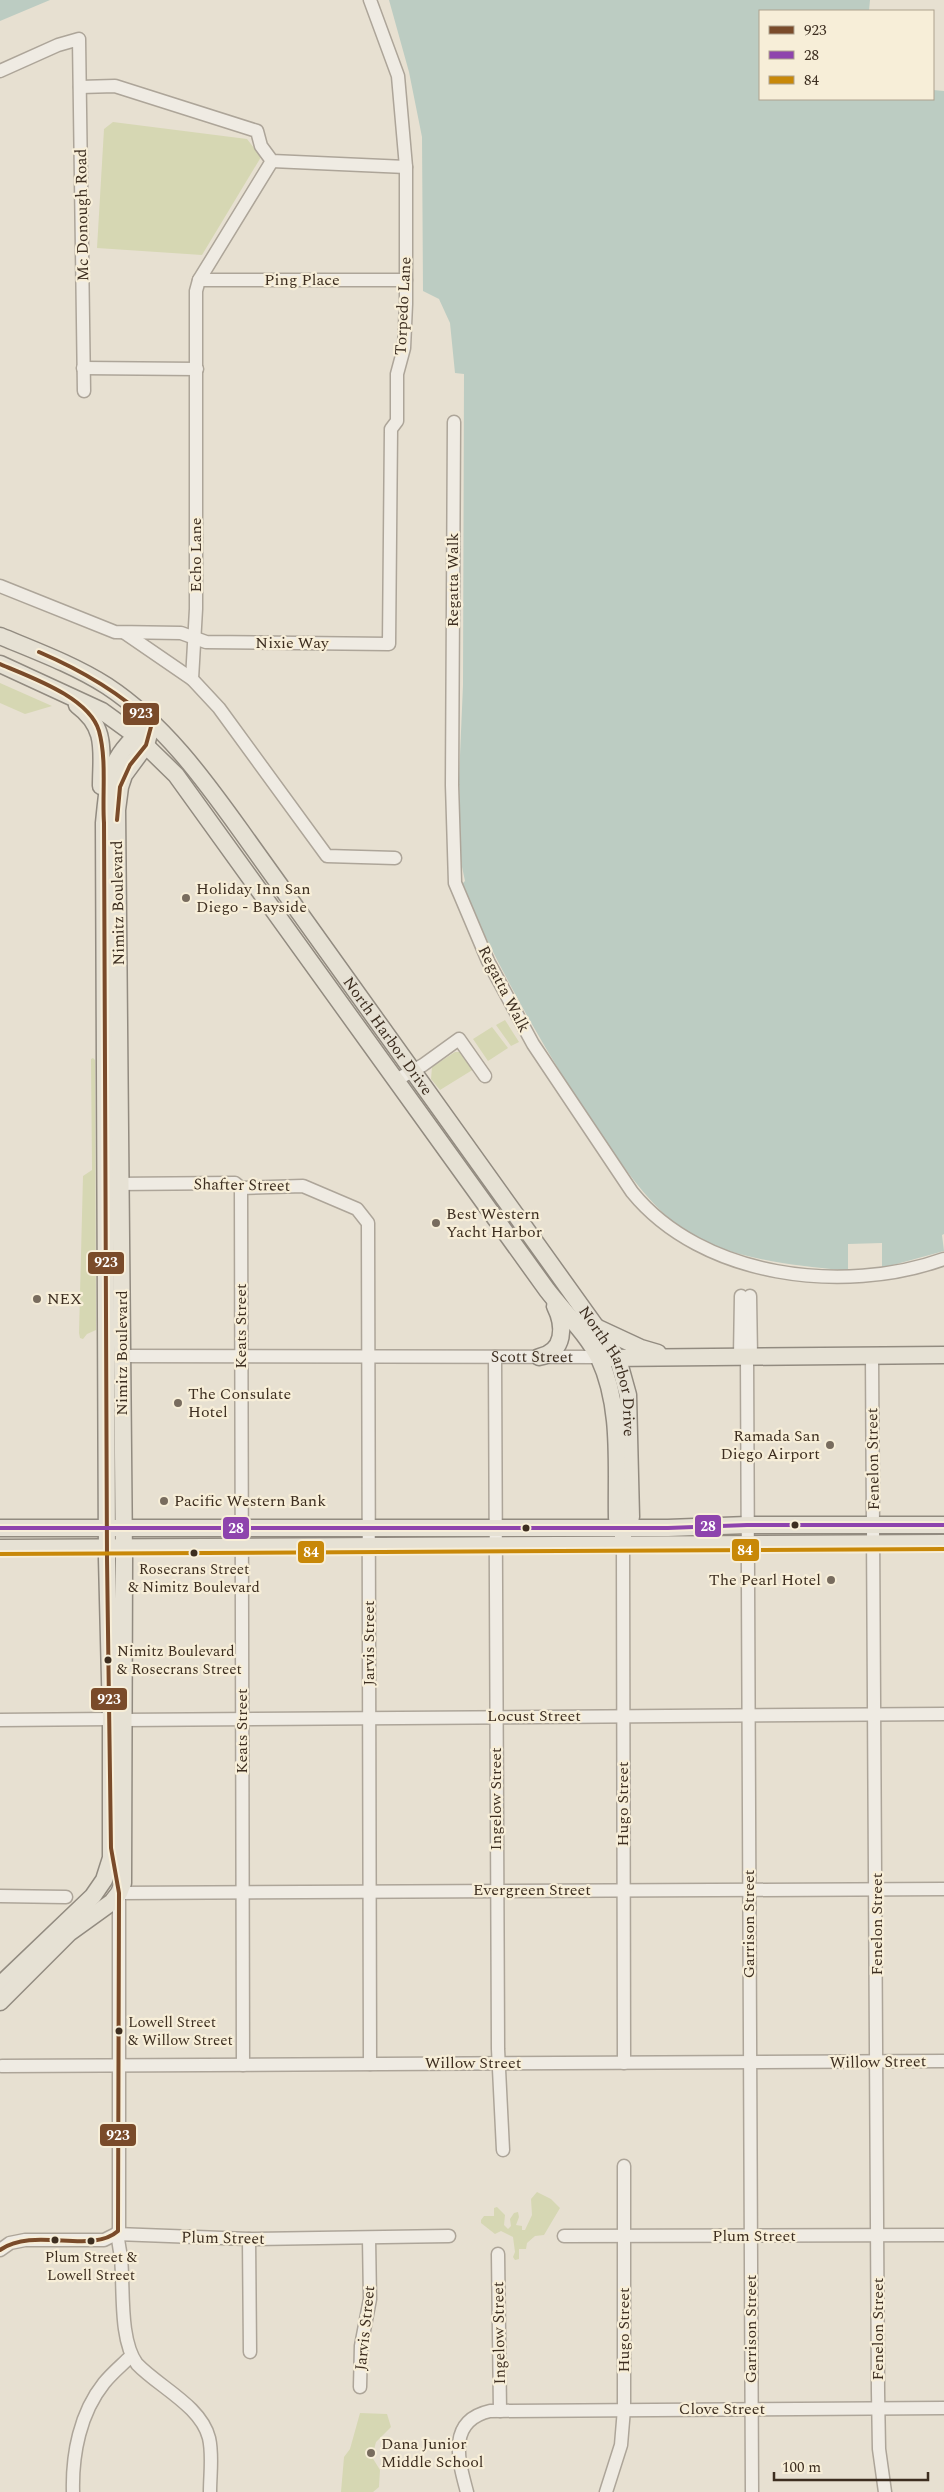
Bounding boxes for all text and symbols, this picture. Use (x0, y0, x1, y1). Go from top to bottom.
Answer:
legend (759, 10, 934, 100)
text: 923 (804, 19, 827, 42)
text: 28 (804, 44, 819, 67)
text: 84 (804, 69, 820, 92)
street label: Mc Donough Road (69, 148, 95, 282)
street label: Torpedo Lane (388, 256, 418, 356)
street label: Ping Place (264, 268, 340, 292)
street label: Echo Lane (184, 517, 208, 593)
street label: Regatta Walk (441, 533, 465, 627)
street label: Nixie Way (255, 631, 330, 655)
line badge: 923 (122, 702, 160, 726)
text: 923 (129, 703, 153, 724)
street label: Nimitz Boulevard (105, 840, 131, 966)
place label: Holiday Inn San Diego - Bayside (196, 877, 311, 919)
marker: Holiday Inn San Diego - Bayside (180, 892, 192, 904)
street label: Regatta Walk (472, 941, 536, 1037)
street label: North Harbor Drive (337, 972, 439, 1100)
street label: Shafter Street (193, 1172, 291, 1198)
place label: Best Western Yacht Harbor (446, 1202, 542, 1244)
marker: Best Western Yacht Harbor (430, 1217, 442, 1229)
line badge: 923 (87, 1251, 125, 1275)
text: 923 (94, 1252, 118, 1273)
street label: Keats Street (229, 1283, 253, 1369)
place label: NEX (47, 1287, 82, 1311)
street label: Nimitz Boulevard (110, 1290, 134, 1416)
marker: NEX (31, 1293, 43, 1305)
street label: North Harbor Drive (573, 1301, 641, 1437)
street label: Scott Street (491, 1345, 574, 1369)
place label: The Consulate Hotel (188, 1382, 291, 1424)
marker: The Consulate Hotel (172, 1397, 184, 1409)
street label: Fenelon Street (860, 1407, 886, 1511)
place label: Ramada San Diego Airport (720, 1424, 820, 1466)
marker: Ramada San Diego Airport (824, 1439, 836, 1451)
place label: Pacific Western Bank (174, 1489, 326, 1513)
marker: Pacific Western Bank (158, 1495, 170, 1507)
line badge: 28 (694, 1514, 722, 1538)
line badge: 28 (222, 1516, 250, 1540)
text: 28 (700, 1516, 716, 1537)
text: 28 (228, 1518, 244, 1539)
unlabelled marker (790, 1520, 800, 1530)
unlabelled marker (521, 1523, 531, 1533)
line badge: 84 (731, 1538, 760, 1562)
line badge: 84 (297, 1540, 325, 1564)
text: 84 (737, 1540, 753, 1561)
text: 84 (303, 1542, 319, 1563)
marker: Rosecrans Street & Nimitz Boulevard (189, 1548, 199, 1558)
place label: Rosecrans Street & Nimitz Boulevard (128, 1558, 260, 1599)
place label: The Pearl Hotel (709, 1568, 821, 1592)
marker: The Pearl Hotel (825, 1574, 837, 1586)
street label: Jarvis Street (357, 1600, 381, 1686)
place label: Nimitz Boulevard & Rosecrans Street (117, 1640, 242, 1681)
marker: Nimitz Boulevard & Rosecrans Street (103, 1655, 113, 1665)
line badge: 923 (90, 1687, 128, 1711)
street label: Keats Street (230, 1688, 254, 1774)
text: 923 (97, 1689, 121, 1710)
street label: Locust Street (487, 1704, 581, 1728)
street label: Ingelow Street (484, 1747, 508, 1851)
street label: Hugo Street (611, 1761, 635, 1847)
street label: Garrison Street (737, 1869, 761, 1978)
street label: Fenelon Street (865, 1872, 889, 1975)
street label: Evergreen Street (473, 1878, 591, 1902)
place label: Lowell Street & Willow Street (128, 2011, 233, 2052)
marker: Lowell Street & Willow Street (114, 2026, 124, 2036)
street label: Willow Street (829, 2049, 927, 2075)
street label: Willow Street (425, 2051, 522, 2075)
line badge: 923 (99, 2123, 137, 2147)
text: 923 (106, 2125, 130, 2146)
street label: Plum Street (712, 2224, 796, 2248)
street label: Plum Street (181, 2225, 265, 2251)
unlabelled marker (50, 2235, 60, 2245)
marker: Plum Street & Lowell Street (86, 2236, 96, 2246)
place label: Plum Street & Lowell Street (45, 2246, 138, 2287)
street label: Garrison Street (739, 2274, 763, 2383)
street label: Fenelon Street (866, 2277, 890, 2380)
street label: Ingelow Street (486, 2281, 512, 2385)
street label: Jarvis Street (349, 2284, 381, 2372)
street label: Hugo Street (612, 2287, 636, 2373)
street label: Clove Street (679, 2397, 766, 2421)
place label: Dana Junior Middle School (381, 2432, 484, 2474)
marker: Dana Junior Middle School (365, 2447, 377, 2459)
scale bar (774, 2450, 928, 2482)
text: 100 m (782, 2456, 821, 2479)

